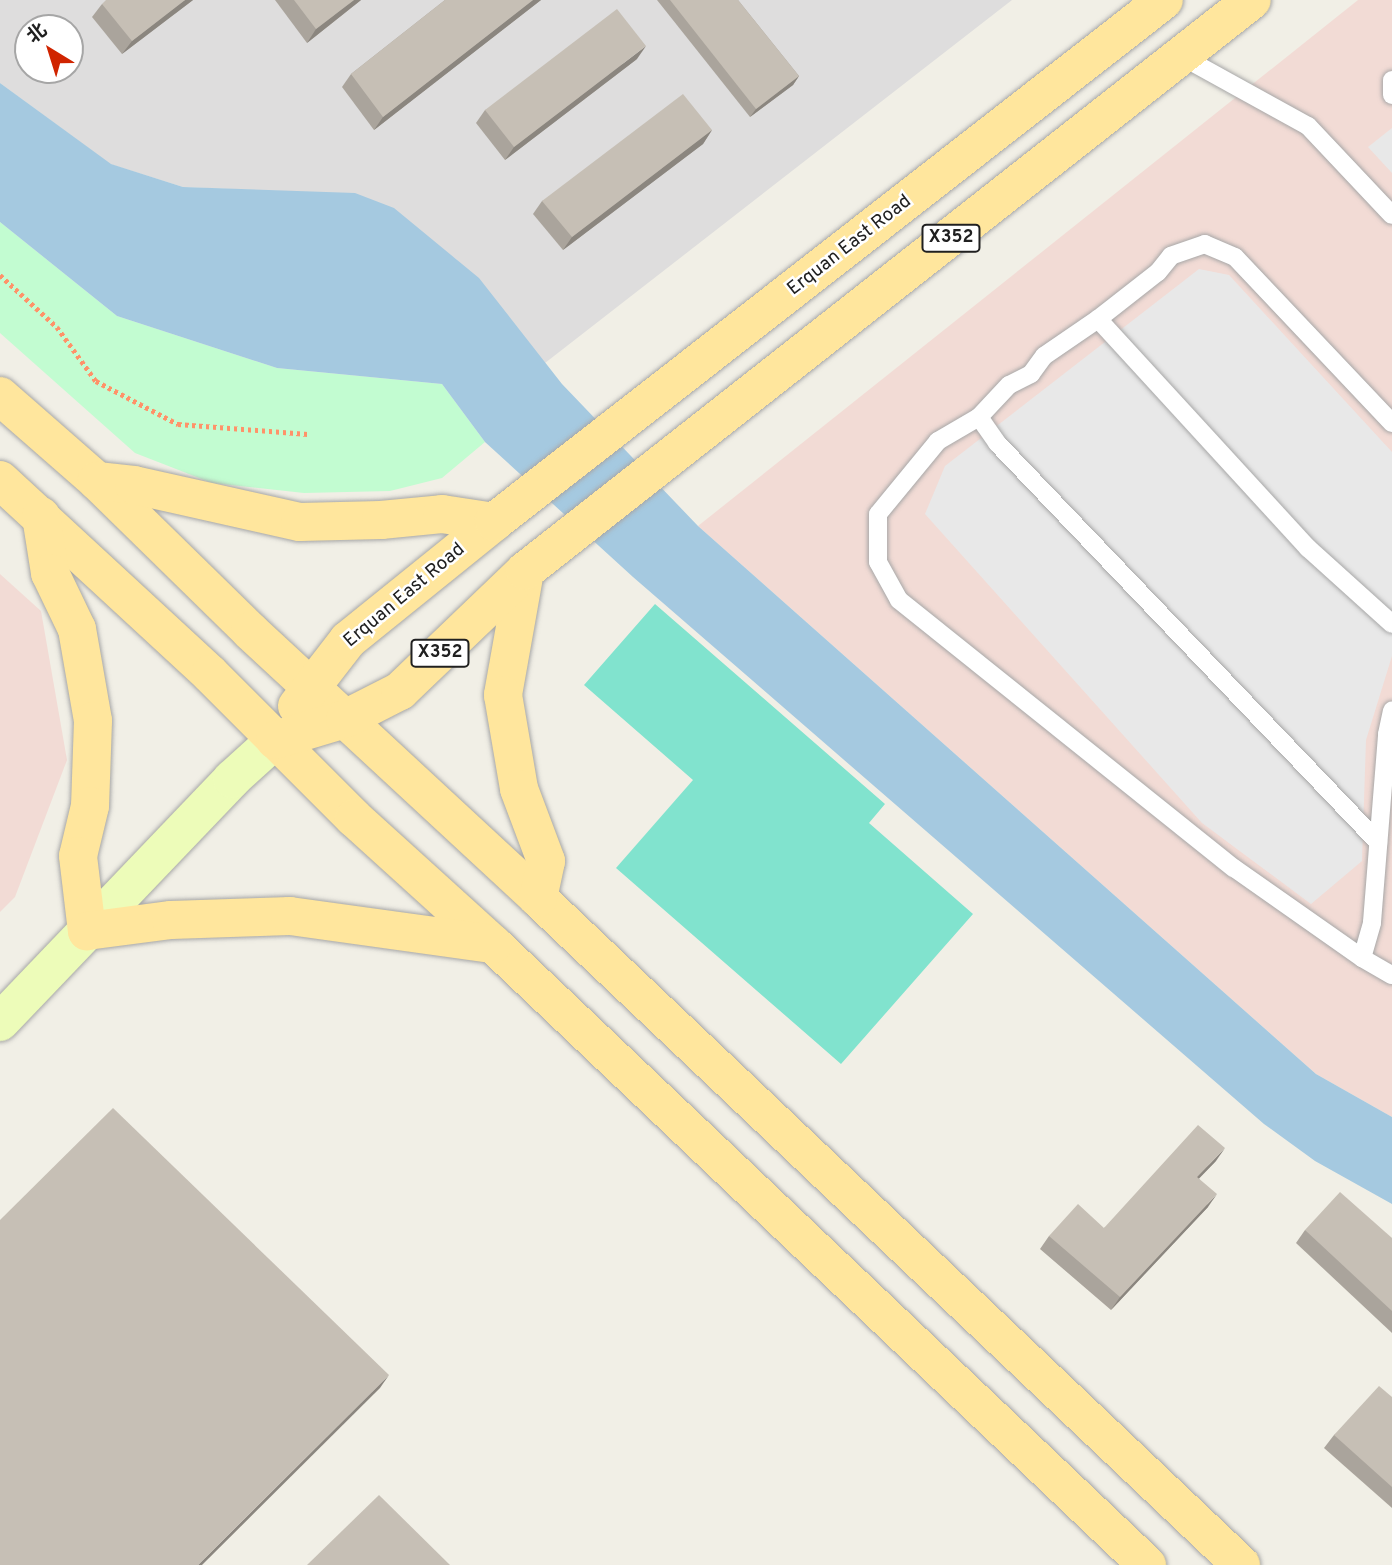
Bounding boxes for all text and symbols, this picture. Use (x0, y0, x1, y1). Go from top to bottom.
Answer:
north arrow (14, 14, 84, 84)
text: 北 (22, 19, 52, 49)
street label: Erquan East Road (784, 191, 916, 301)
road number: X352 (921, 224, 981, 252)
street label: Erquan East Road (340, 539, 470, 653)
road number: X352 (410, 638, 470, 668)

